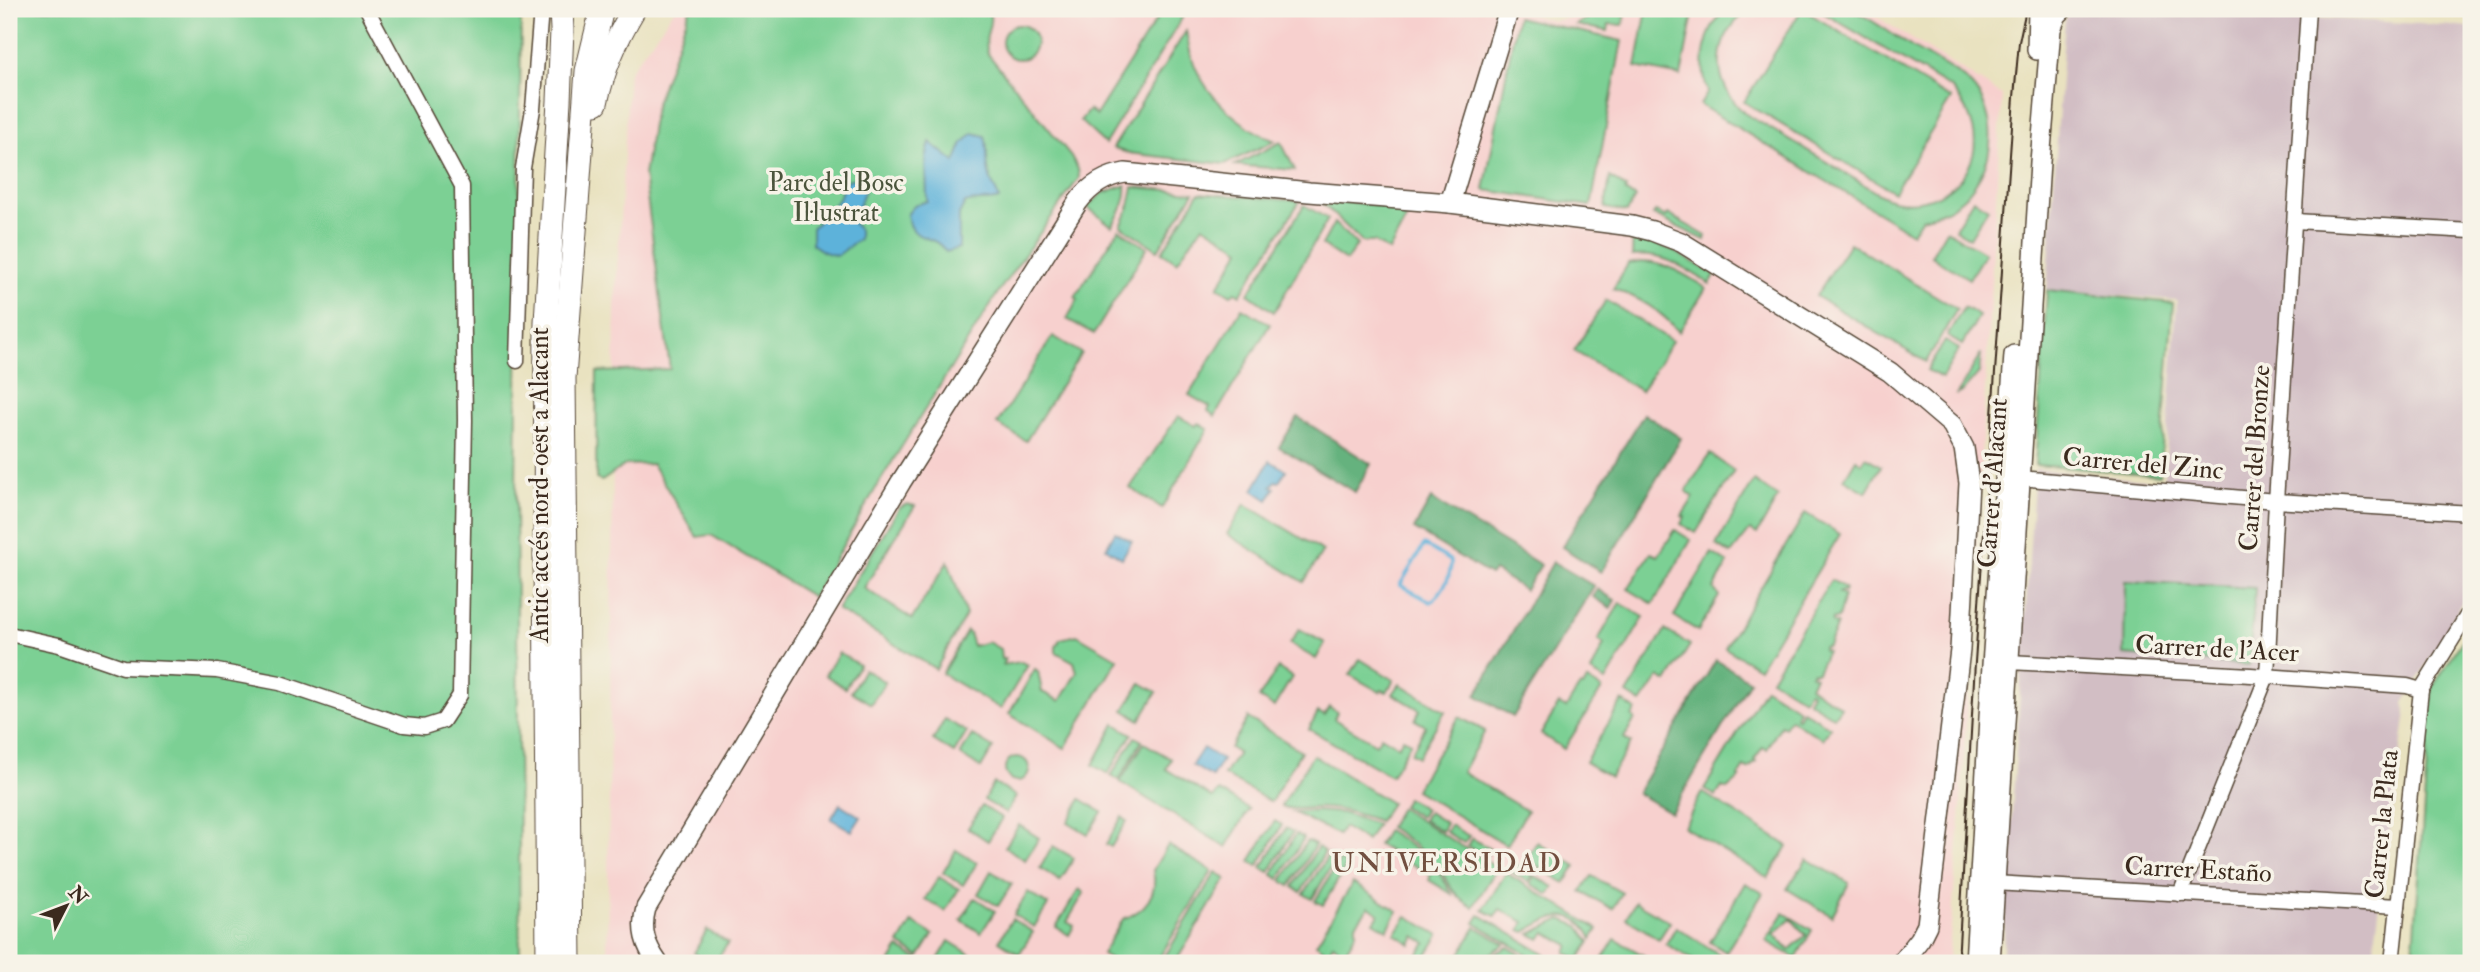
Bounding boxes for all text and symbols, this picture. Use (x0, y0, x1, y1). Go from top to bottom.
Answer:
park label: Parc del Bosc Il·lustrat (768, 167, 904, 229)
street label: Antic accés nord-oest a Alacant (524, 327, 556, 644)
street label: Carrer del Bronze (2233, 364, 2277, 552)
street label: Carrer d'Alacant (1971, 397, 2015, 569)
street label: Carrer del Zinc (2061, 441, 2225, 487)
street label: Carrer de l'Acer (2134, 629, 2300, 669)
street label: Carrer la Plata (2358, 748, 2406, 900)
district label: UNIVERSIDAD (1331, 846, 1563, 881)
street label: Carrer Estaño (2123, 850, 2273, 890)
north arrow (32, 870, 102, 940)
text: N (63, 880, 93, 910)

